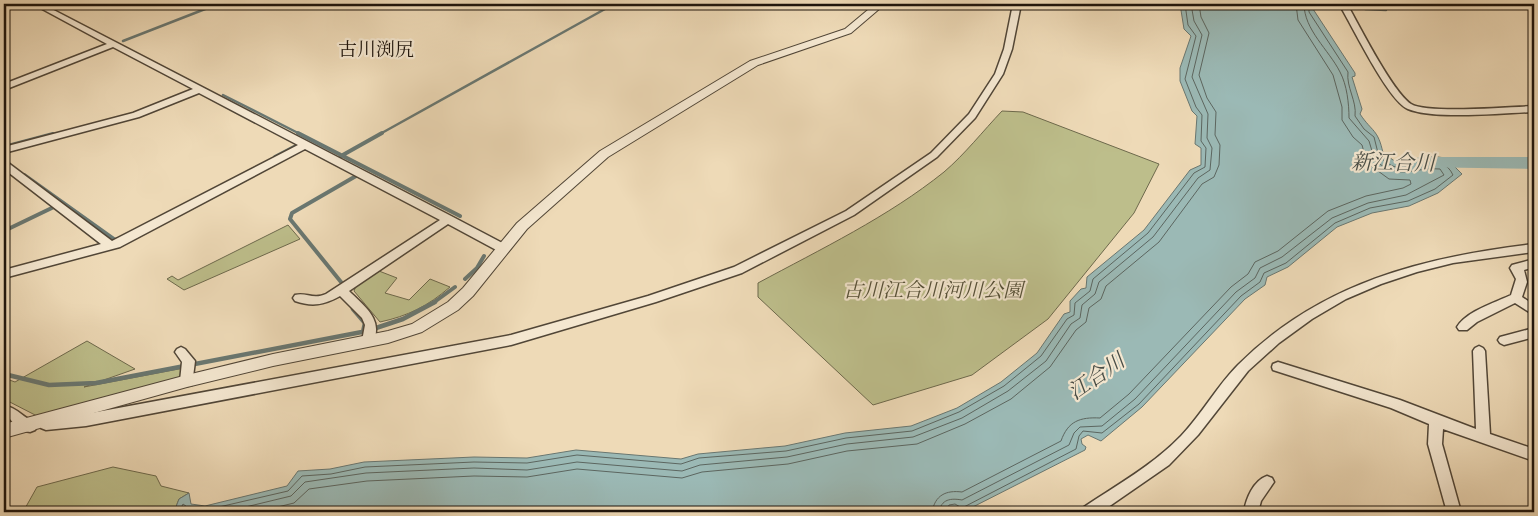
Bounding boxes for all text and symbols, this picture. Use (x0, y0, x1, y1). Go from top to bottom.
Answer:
district label: 古川渕尻 (338, 37, 414, 62)
water label: 新江合川 (1351, 148, 1437, 176)
park label: 古川江合川河川公園 (843, 277, 1026, 303)
water label: 江合川 (1062, 346, 1131, 405)

